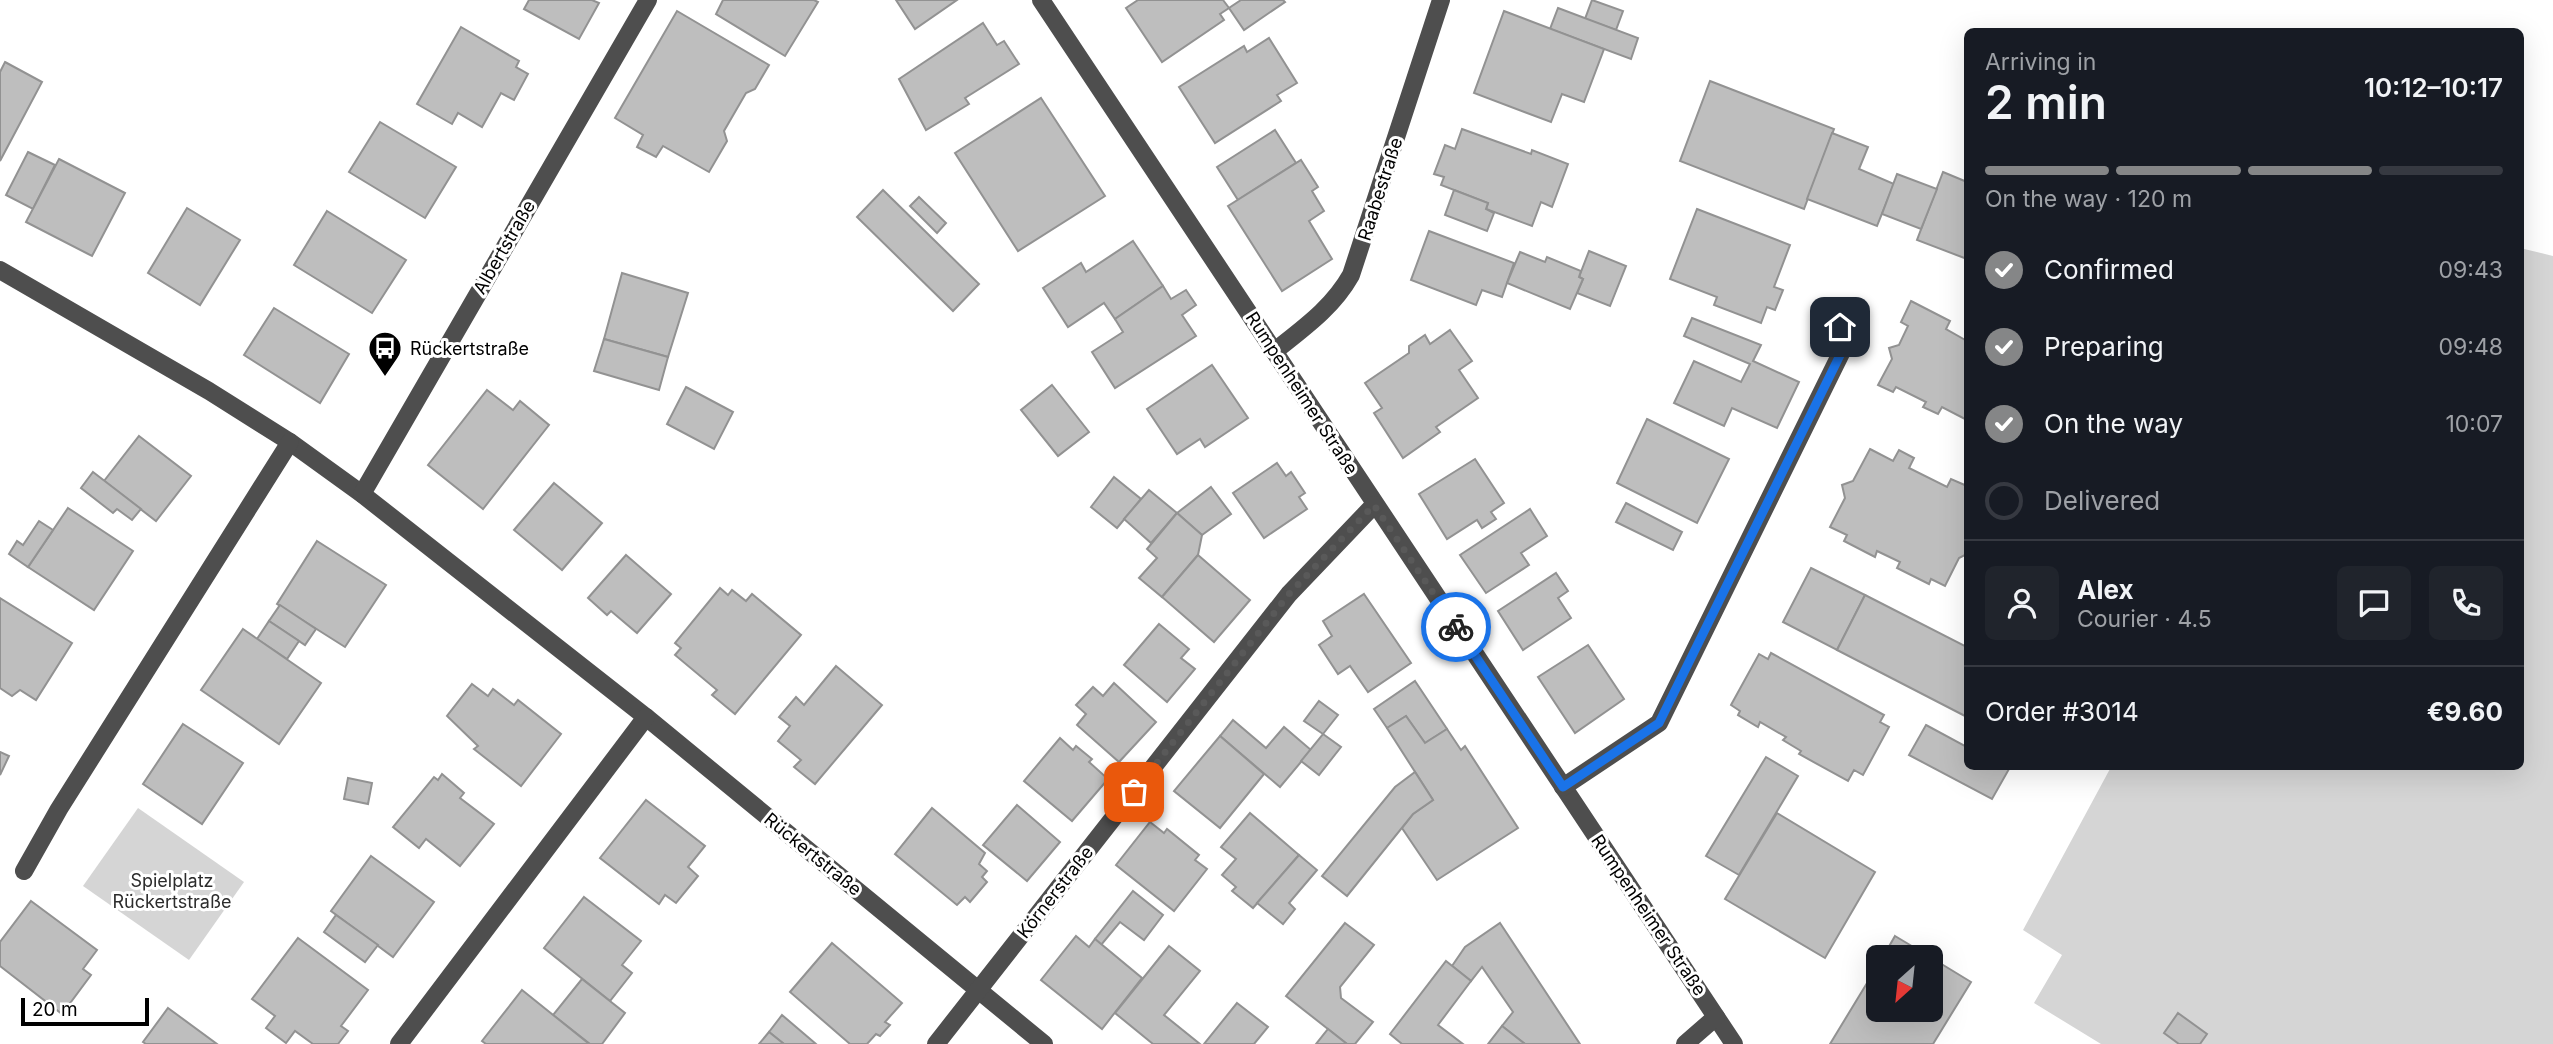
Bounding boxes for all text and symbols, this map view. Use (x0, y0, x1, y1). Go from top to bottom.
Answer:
text: Arriving in (1985, 48, 2096, 76)
text: 10:12–10:17 (2364, 72, 2503, 103)
text: 2 min (1985, 74, 2107, 130)
street label: Raabestraße (1353, 135, 1407, 243)
text: On the way · 120 m (1985, 185, 2192, 213)
street label: Albertstraße (469, 196, 539, 298)
icon: check (1985, 251, 2023, 289)
text: Confirmed (2044, 254, 2174, 285)
text: 09:43 (2439, 256, 2503, 284)
pin (1810, 297, 1870, 357)
street label: Rumpenheimer Straße (1242, 308, 1362, 478)
icon: home (1821, 308, 1859, 346)
icon: check (1985, 328, 2023, 366)
bus stop icon: Rückertstraße (366, 329, 404, 378)
text: Preparing (2044, 331, 2164, 362)
text: 09:48 (2439, 333, 2503, 361)
place label: Rückertstraße (410, 338, 529, 359)
icon: check (1985, 405, 2023, 443)
text: On the way (2044, 408, 2183, 439)
text: 10:07 (2445, 410, 2503, 438)
text: Delivered (2044, 485, 2160, 516)
button: person (1985, 566, 2059, 640)
button: chat (2337, 566, 2411, 640)
button: phone (2429, 566, 2503, 640)
text: Alex (2077, 574, 2134, 605)
courier (1421, 592, 1491, 662)
text: Courier · 4.5 (2077, 605, 2212, 633)
icon: bike (1437, 608, 1475, 646)
text: Order #3014 (1985, 696, 2139, 727)
text: €9.60 (2427, 696, 2503, 727)
pin (1104, 762, 1164, 822)
icon: bag (1115, 773, 1153, 811)
street label: Rückertstraße (760, 808, 866, 900)
street label: Rumpenheimer Straße (1587, 831, 1711, 999)
street label: Körnerstraße (1013, 842, 1097, 942)
park label: Spielplatz Rückertstraße (112, 870, 232, 912)
north arrow (1866, 945, 1942, 1022)
map controls (1866, 945, 1943, 1022)
scale bar (21, 995, 149, 1027)
text: 20 m (32, 998, 78, 1021)

